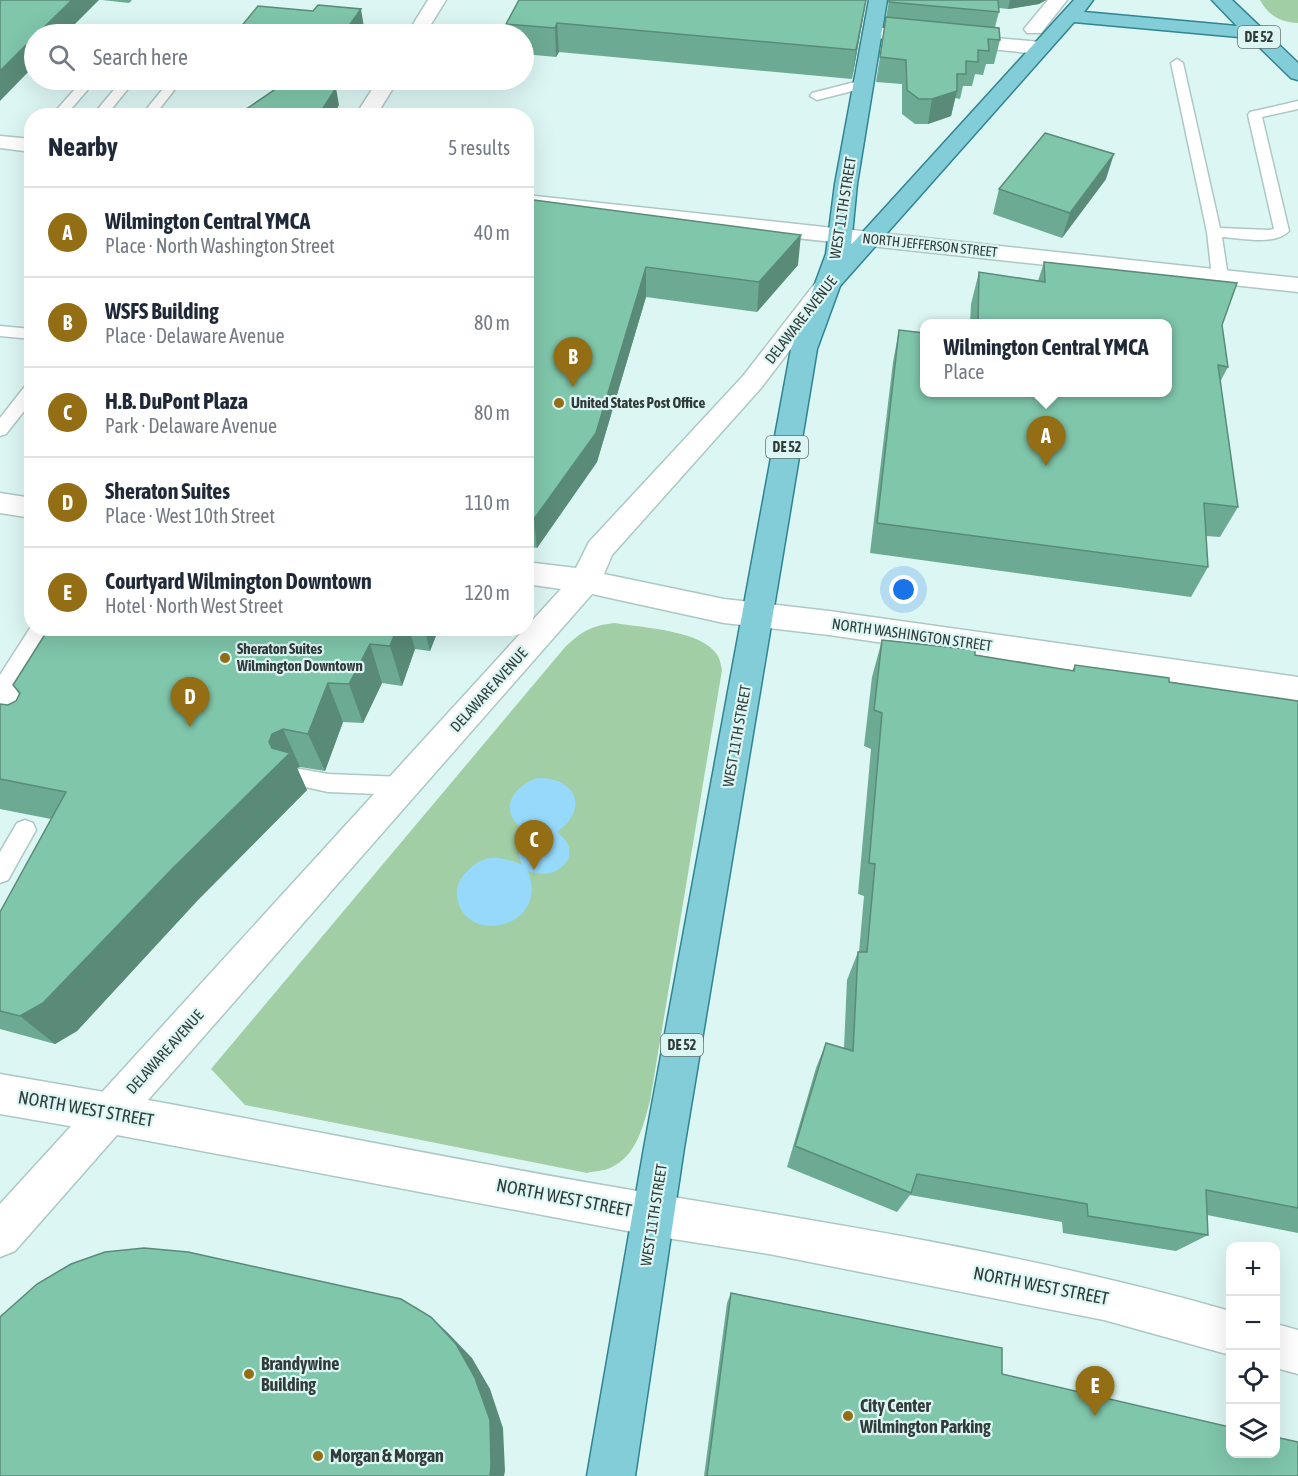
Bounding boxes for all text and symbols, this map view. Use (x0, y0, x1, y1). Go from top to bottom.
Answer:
search box (24, 24, 534, 90)
road number: DE 52 (1238, 26, 1280, 48)
icon: search (45, 41, 78, 74)
text: Search here (93, 44, 188, 70)
text: Nearby (48, 132, 118, 162)
text: 5 results (448, 136, 510, 159)
street label: WEST 11TH STREET (826, 155, 859, 260)
text: Wilmington Central YMCA (105, 208, 310, 234)
text: A (63, 221, 72, 244)
text: 40 m (474, 221, 510, 244)
street label: NORTH JEFFERSON STREET (862, 230, 998, 260)
text: Place · North Washington Street (105, 234, 335, 257)
street label: DELAWARE AVENUE (761, 272, 840, 367)
text: WSFS Building (105, 298, 219, 324)
text: B (63, 311, 72, 334)
text: 80 m (474, 311, 510, 334)
popup (920, 319, 1172, 397)
text: Place · Delaware Avenue (105, 324, 285, 347)
text: Wilmington Central YMCA (943, 334, 1149, 360)
pin: B (554, 338, 592, 387)
text: Place (943, 360, 984, 383)
text: H.B. DuPont Plaza (105, 388, 248, 414)
place label: United States Post Office (571, 394, 705, 411)
marker: United States Post Office (552, 396, 566, 410)
text: C (63, 401, 72, 424)
text: 80 m (474, 401, 510, 424)
text: Park · Delaware Avenue (105, 414, 277, 437)
pin: A (1026, 416, 1066, 466)
road number: DE 52 (766, 436, 808, 458)
text: Sheraton Suites (105, 478, 230, 504)
text: D (62, 491, 73, 514)
text: 110 m (465, 491, 510, 514)
text: Place · West 10th Street (105, 504, 275, 527)
text: Courtyard Wilmington Downtown (105, 568, 372, 594)
your location (889, 575, 918, 604)
text: E (63, 581, 72, 604)
text: 120 m (465, 581, 510, 604)
text: Hotel · North West Street (105, 594, 283, 617)
street label: NORTH WASHINGTON STREET (831, 615, 994, 654)
place label: Sheraton Suites Wilmington Downtown (236, 640, 363, 674)
street label: DELAWARE AVENUE (447, 644, 531, 735)
marker: Sheraton Suites Wilmington Downtown (218, 651, 232, 665)
pin: D (170, 678, 210, 727)
street label: WEST 11TH STREET (719, 683, 754, 788)
pin: C (514, 820, 554, 870)
street label: DELAWARE AVENUE (123, 1006, 207, 1097)
road number: DE 52 (661, 1034, 703, 1056)
street label: NORTH WEST STREET (17, 1086, 156, 1131)
street label: WEST 11TH STREET (637, 1162, 670, 1267)
street label: NORTH WEST STREET (495, 1174, 634, 1221)
map controls (1226, 1242, 1280, 1458)
button: + (1226, 1242, 1280, 1296)
street label: NORTH WEST STREET (972, 1262, 1111, 1309)
button: − (1226, 1296, 1280, 1350)
button: locate (1226, 1350, 1280, 1404)
place label: Brandywine Building (261, 1353, 339, 1395)
pin: E (1076, 1366, 1114, 1416)
marker: Brandywine Building (242, 1367, 256, 1381)
place label: City Center Wilmington Parking (859, 1395, 991, 1437)
button: layers (1226, 1404, 1280, 1458)
marker: City Center Wilmington Parking (841, 1409, 855, 1423)
place label: Morgan & Morgan (330, 1445, 444, 1466)
marker: Morgan & Morgan (311, 1449, 325, 1463)

